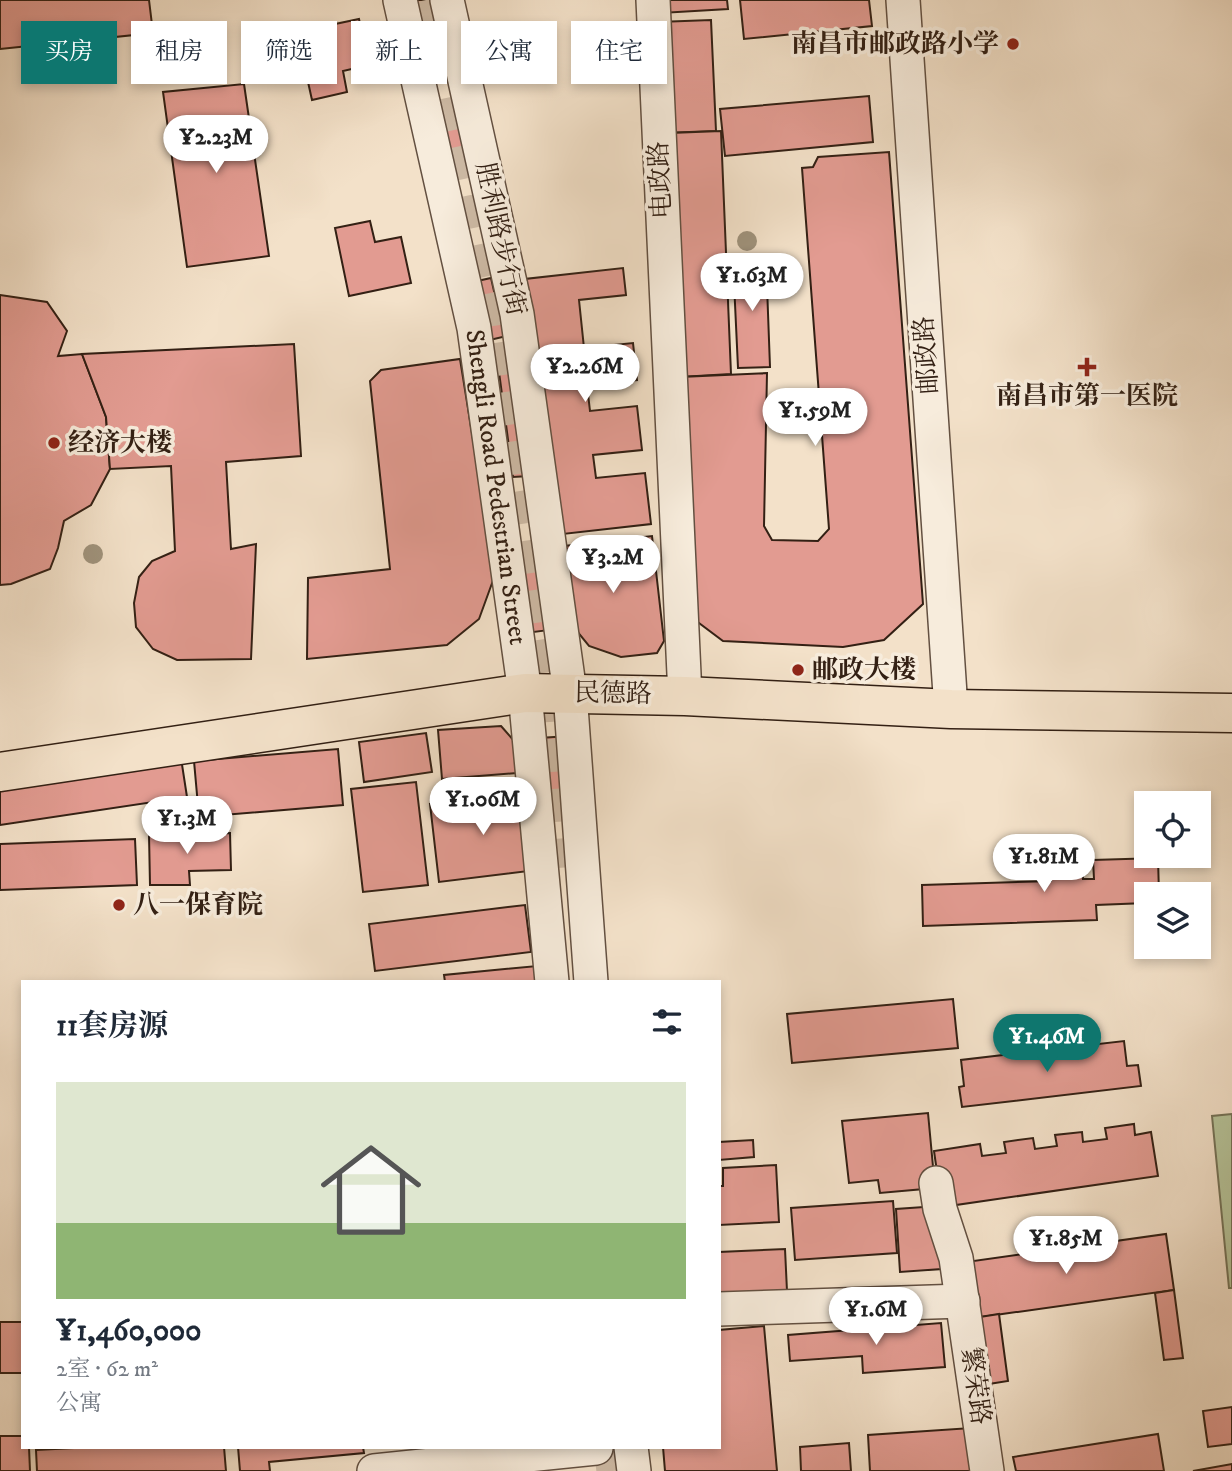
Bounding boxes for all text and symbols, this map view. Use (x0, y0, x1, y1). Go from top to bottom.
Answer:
chip: 买房 (21, 21, 117, 84)
chip: 租房 (131, 21, 227, 84)
chip: 筛选 (241, 21, 337, 84)
chip: 新上 (351, 21, 447, 84)
chip: 公寓 (461, 21, 557, 84)
chip: 住宅 (571, 21, 667, 84)
place label: 南昌市邮政路小学 (791, 28, 999, 61)
marker: 南昌市邮政路小学 (1005, 36, 1021, 52)
pin: ¥2.23M (159, 116, 273, 175)
text: ¥2.23M (179, 123, 253, 152)
street label: 电政路 (642, 140, 680, 220)
street label: 胜利路步行街 (468, 159, 532, 319)
pin: ¥1.63M (695, 254, 809, 313)
text: ¥1.63M (717, 261, 787, 290)
street label: 邮政路 (908, 315, 946, 395)
street label: Shengli Road Pedestrian Street (458, 327, 535, 647)
pin: ¥2.26M (528, 344, 642, 404)
text: ¥2.26M (547, 352, 623, 381)
marker: 南昌市第一医院 (1077, 357, 1097, 377)
place label: 南昌市第一医院 (996, 380, 1178, 413)
pin: ¥1.59M (758, 388, 872, 448)
text: ¥1.59M (779, 396, 852, 425)
place label: 经济大楼 (68, 427, 172, 460)
marker: 经济大楼 (46, 435, 62, 451)
pin: ¥3.2M (564, 536, 662, 595)
text: ¥3.2M (582, 543, 644, 572)
place label: 邮政大楼 (812, 654, 916, 687)
marker: 邮政大楼 (790, 662, 806, 678)
street label: 民德路 (574, 677, 652, 711)
pin: ¥1.06M (426, 778, 540, 837)
text: ¥1.06M (446, 785, 520, 814)
map controls (1134, 791, 1211, 959)
button: locate (1134, 791, 1211, 868)
pin: ¥1.3M (138, 796, 236, 856)
text: ¥1.3M (158, 804, 216, 833)
pin: ¥1.81M (987, 834, 1101, 894)
text: ¥1.81M (1009, 842, 1079, 871)
button: layers (1134, 882, 1211, 959)
place label: 八一保育院 (133, 889, 263, 922)
marker: 八一保育院 (111, 897, 127, 913)
icon: filters (648, 1003, 686, 1041)
text: 11套房源 (56, 1008, 168, 1045)
pin: ¥1.46M (990, 1014, 1104, 1074)
text: ¥1.46M (1009, 1022, 1085, 1051)
icon: home (308, 1127, 434, 1253)
pin: ¥1.85M (1009, 1216, 1123, 1276)
text: ¥1.85M (1029, 1224, 1103, 1253)
pin: ¥1.6M (827, 1288, 925, 1347)
text: ¥1.6M (845, 1295, 907, 1324)
text: ¥1,460,000 (56, 1313, 201, 1350)
street label: 繁荣路 (953, 1345, 997, 1427)
text: 2室 · 62 m² (56, 1355, 158, 1384)
text: 公寓 (56, 1389, 102, 1418)

